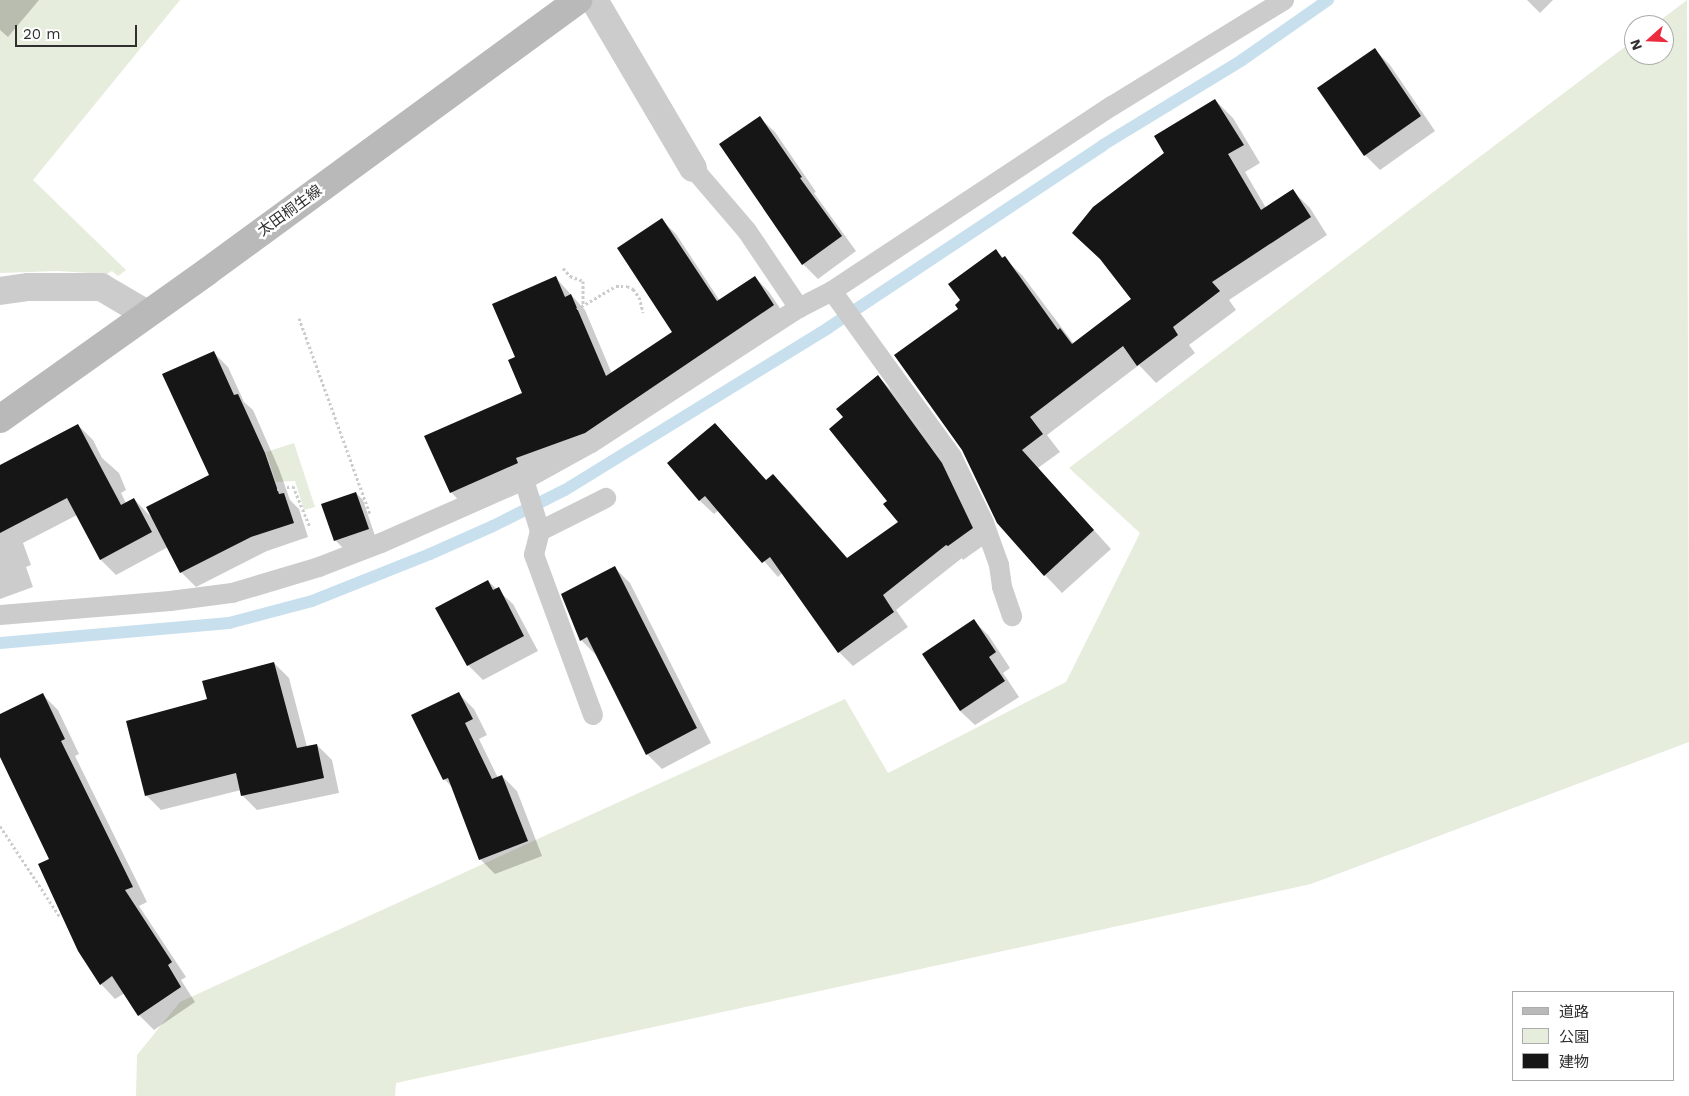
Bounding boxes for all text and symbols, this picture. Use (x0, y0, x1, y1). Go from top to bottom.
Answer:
scale bar (18, 15, 140, 47)
north arrow (1624, 15, 1674, 65)
text: 20 m (23, 25, 61, 43)
text: N (1627, 37, 1645, 52)
street label: 太田桐生線 (254, 182, 326, 240)
legend (1512, 991, 1674, 1081)
text: 道路 (1559, 1003, 1589, 1021)
text: 公園 (1559, 1028, 1589, 1046)
text: 建物 (1559, 1053, 1589, 1071)

